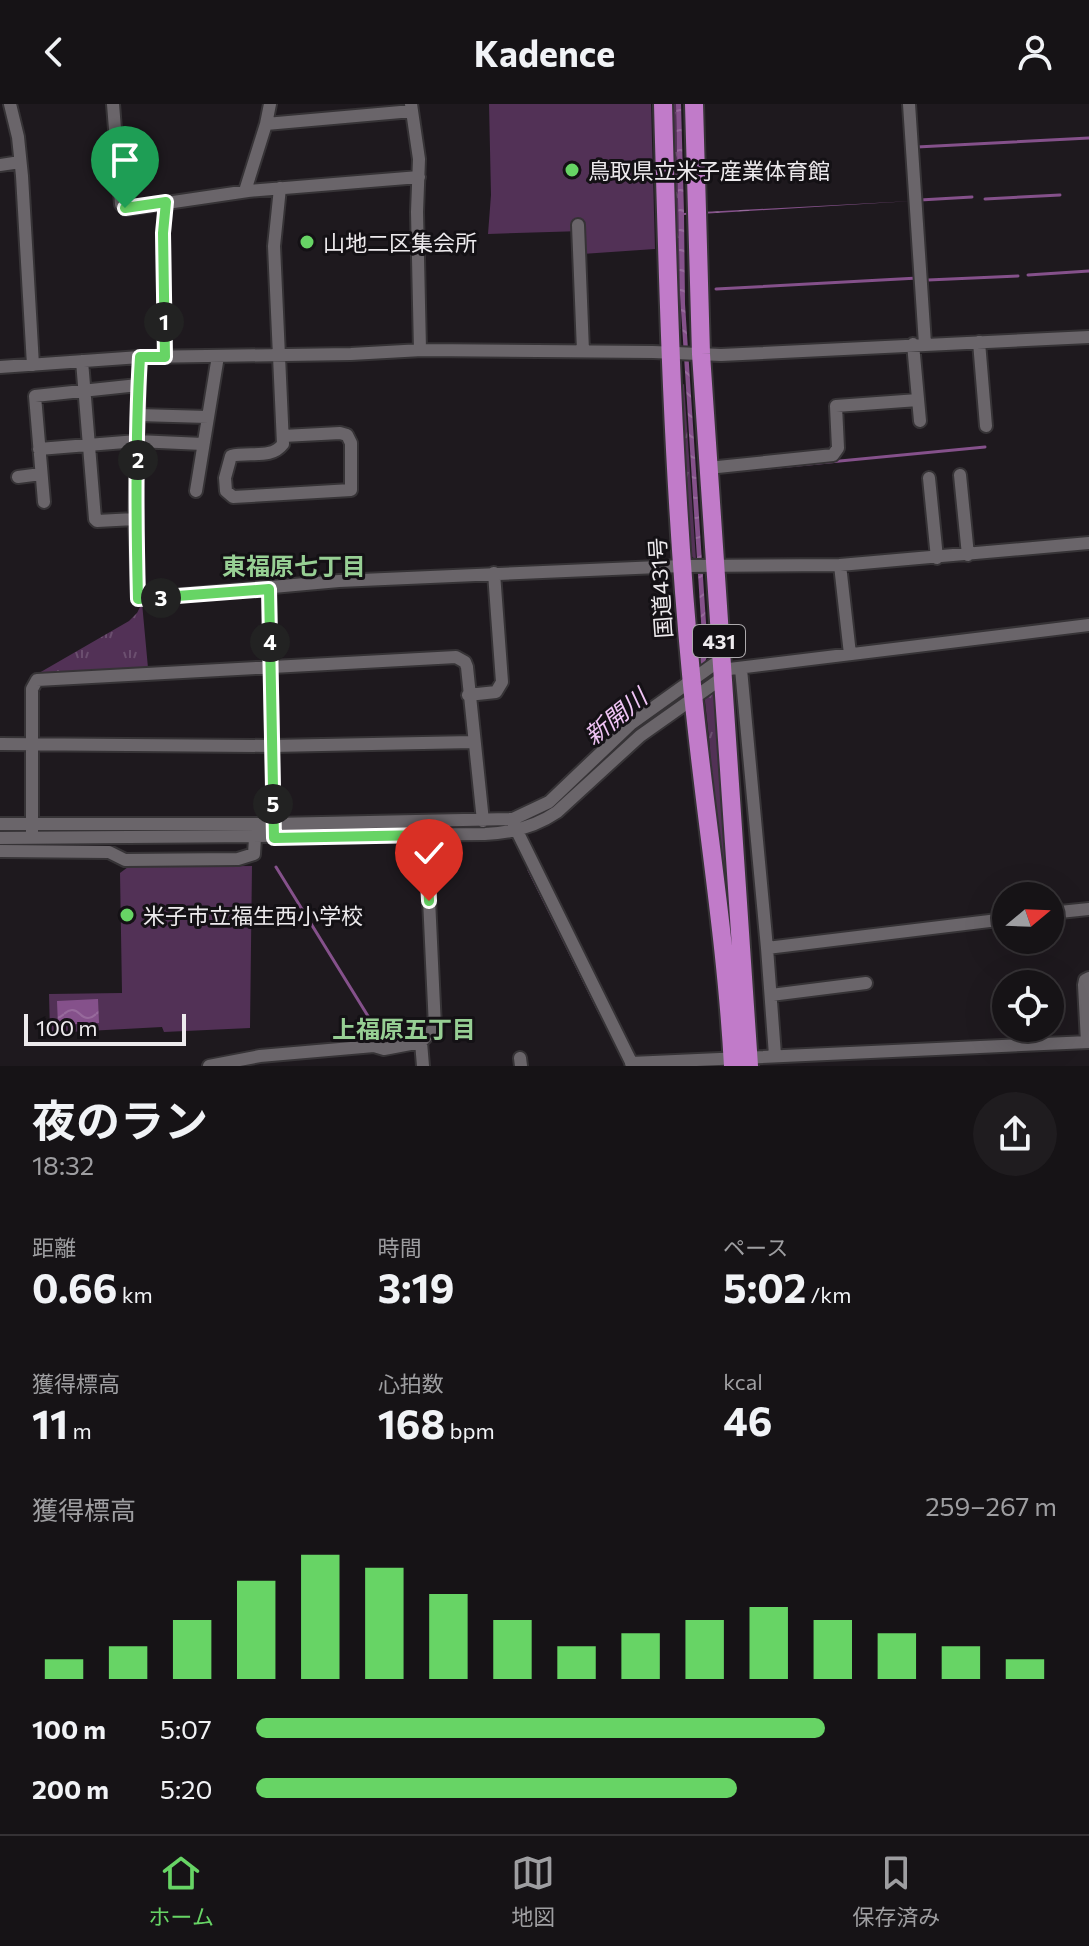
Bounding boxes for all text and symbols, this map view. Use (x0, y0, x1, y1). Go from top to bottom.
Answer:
icon: back (32, 30, 76, 74)
text: Kadence (474, 30, 615, 74)
icon: person (1013, 30, 1057, 74)
pin (91, 126, 159, 208)
icon: arrive (103, 138, 147, 182)
place label: 鳥取県立米子産業体育館 (588, 157, 830, 184)
marker: 鳥取県立米子産業体育館 (563, 161, 581, 179)
place label: 山地二区集会所 (323, 229, 477, 256)
marker: 山地二区集会所 (298, 233, 316, 251)
pin: 1 (144, 302, 184, 342)
text: 1 (159, 308, 169, 335)
pin: 2 (118, 440, 158, 480)
text: 2 (132, 446, 144, 473)
street label: 国道431号 (643, 537, 677, 639)
district label: 東福原七丁目 (222, 551, 366, 580)
pin: 3 (141, 578, 181, 618)
text: 3 (155, 584, 167, 611)
pin: 4 (250, 622, 290, 662)
road number: 431 (693, 625, 745, 657)
text: 4 (263, 628, 277, 655)
water label: 新開川 (578, 680, 654, 750)
pin: 5 (253, 784, 293, 824)
text: 5 (267, 790, 279, 817)
pin (395, 819, 463, 901)
icon: check (407, 831, 451, 875)
north arrow (992, 882, 1064, 954)
map controls (992, 882, 1064, 1042)
place label: 米子市立福生西小学校 (143, 902, 363, 929)
marker: 米子市立福生西小学校 (118, 906, 136, 924)
button: locate (992, 970, 1064, 1042)
scale bar (24, 1010, 186, 1046)
text: 100 m (36, 1014, 98, 1041)
district label: 上福原五丁目 (332, 1014, 476, 1043)
text: 夜のラン (32, 1092, 208, 1146)
button: share (973, 1092, 1057, 1176)
text: 18:32 (32, 1149, 94, 1180)
text: 距離 (32, 1234, 76, 1261)
text: 時間 (378, 1234, 422, 1261)
text: ペース (723, 1234, 788, 1261)
text: 0.66 (32, 1262, 117, 1311)
text: 3:19 (378, 1262, 454, 1311)
text: 5:02 (723, 1262, 806, 1311)
text: km (117, 1281, 153, 1308)
text: /km (806, 1281, 851, 1308)
text: kcal (723, 1368, 763, 1395)
text: 獲得標高 (32, 1370, 120, 1397)
text: 心拍数 (378, 1370, 444, 1397)
text: 46 (723, 1395, 773, 1444)
text: 11 (32, 1398, 68, 1447)
text: 168 (378, 1398, 445, 1447)
text: m (68, 1417, 92, 1444)
text: bpm (445, 1417, 495, 1444)
text: 259–267 m (925, 1490, 1057, 1521)
text: 獲得標高 (32, 1494, 136, 1525)
text: 100 m (32, 1713, 106, 1744)
text: 5:07 (160, 1713, 212, 1744)
text: 200 m (32, 1773, 109, 1804)
text: 5:20 (160, 1773, 212, 1804)
tab: ホーム (149, 1851, 214, 1931)
tab: 地図 (511, 1851, 555, 1931)
tab: 保存済み (852, 1851, 940, 1931)

